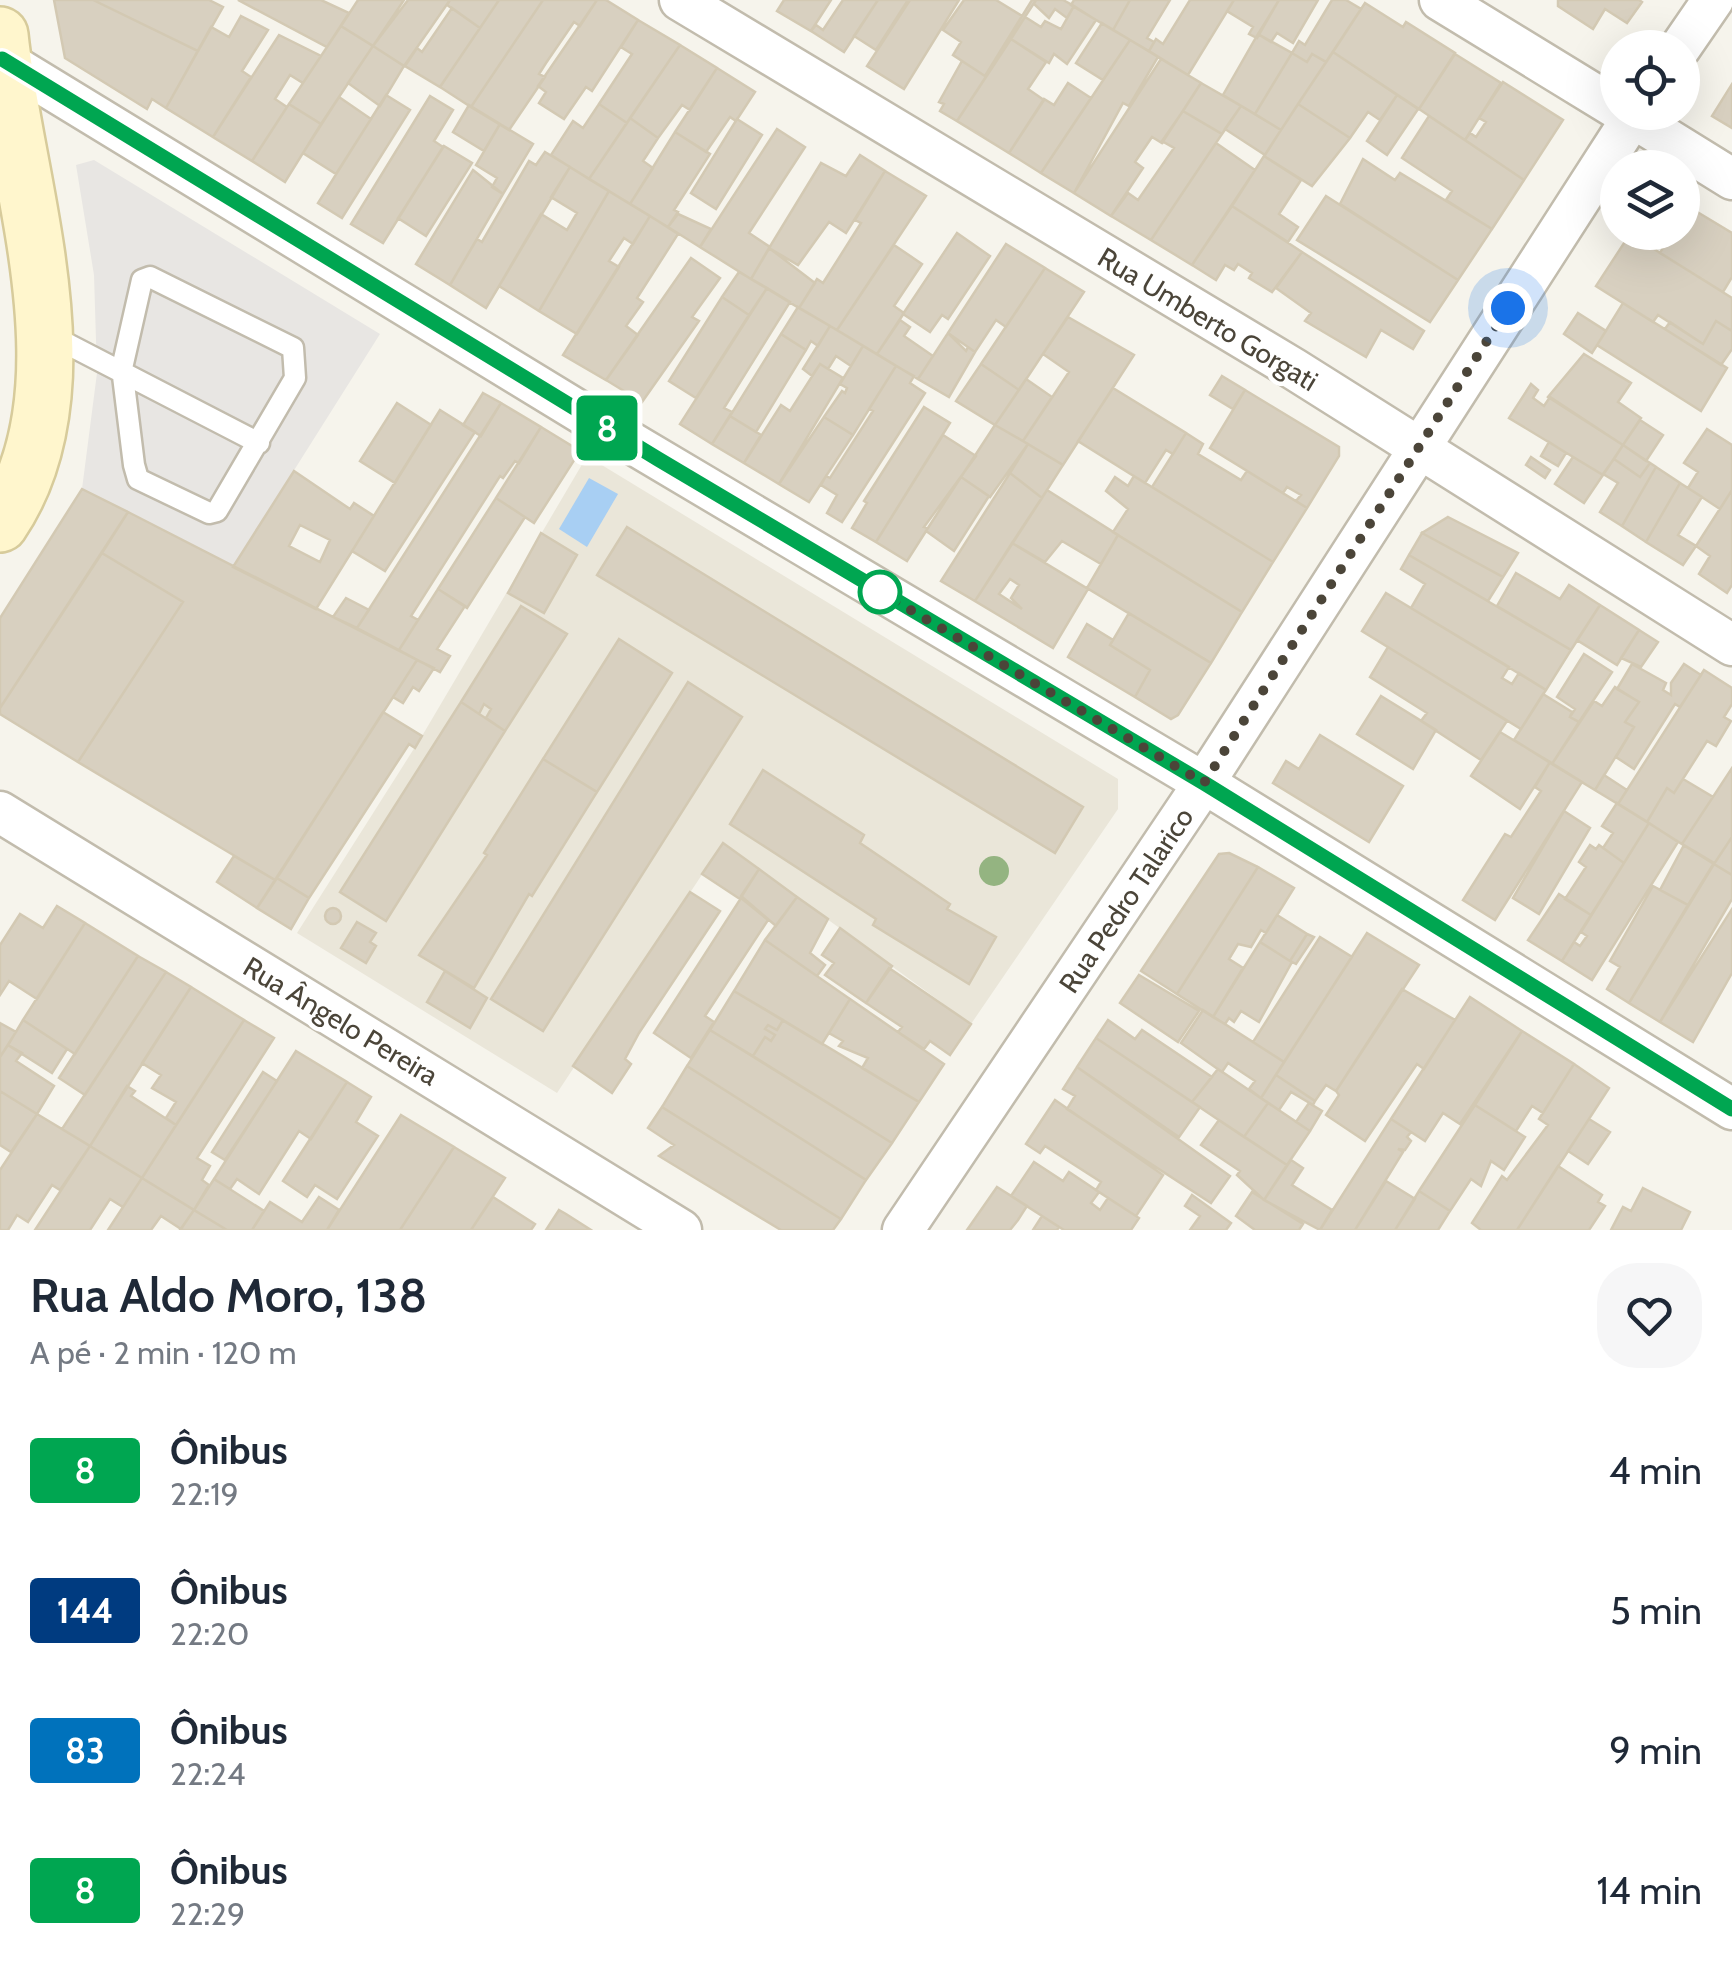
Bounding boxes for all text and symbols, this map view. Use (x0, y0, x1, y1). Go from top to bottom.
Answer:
map controls (1600, 30, 1700, 250)
button: locate (1600, 30, 1700, 130)
button: layers (1600, 150, 1700, 250)
street label: Rua Umberto Gorgati (1092, 240, 1324, 398)
your location (1483, 283, 1533, 333)
line badge: 8 (574, 396, 640, 460)
text: 8 (596, 407, 618, 450)
unlabelled marker (859, 571, 901, 613)
street label: Rua Pedro Talarico (1051, 801, 1201, 999)
street label: Rua Ângelo Pereira (237, 949, 445, 1093)
button: heart (1597, 1263, 1702, 1368)
text: Rua Aldo Moro, 138 (30, 1266, 427, 1324)
text: A pé · 2 min · 120 m (30, 1333, 297, 1372)
text: Ônibus (170, 1427, 287, 1474)
text: 4 min (1609, 1447, 1702, 1494)
text: 8 (74, 1449, 96, 1492)
text: 22:19 (170, 1474, 239, 1513)
text: Ônibus (170, 1567, 287, 1614)
text: 5 min (1610, 1587, 1702, 1634)
text: 144 (57, 1589, 113, 1632)
text: 22:20 (170, 1614, 249, 1653)
text: Ônibus (170, 1707, 287, 1754)
text: 9 min (1609, 1727, 1702, 1774)
text: 83 (65, 1729, 105, 1772)
text: 22:24 (170, 1754, 245, 1793)
text: Ônibus (170, 1847, 287, 1894)
text: 14 min (1596, 1867, 1702, 1914)
text: 8 (74, 1869, 96, 1912)
text: 22:29 (170, 1894, 245, 1933)

